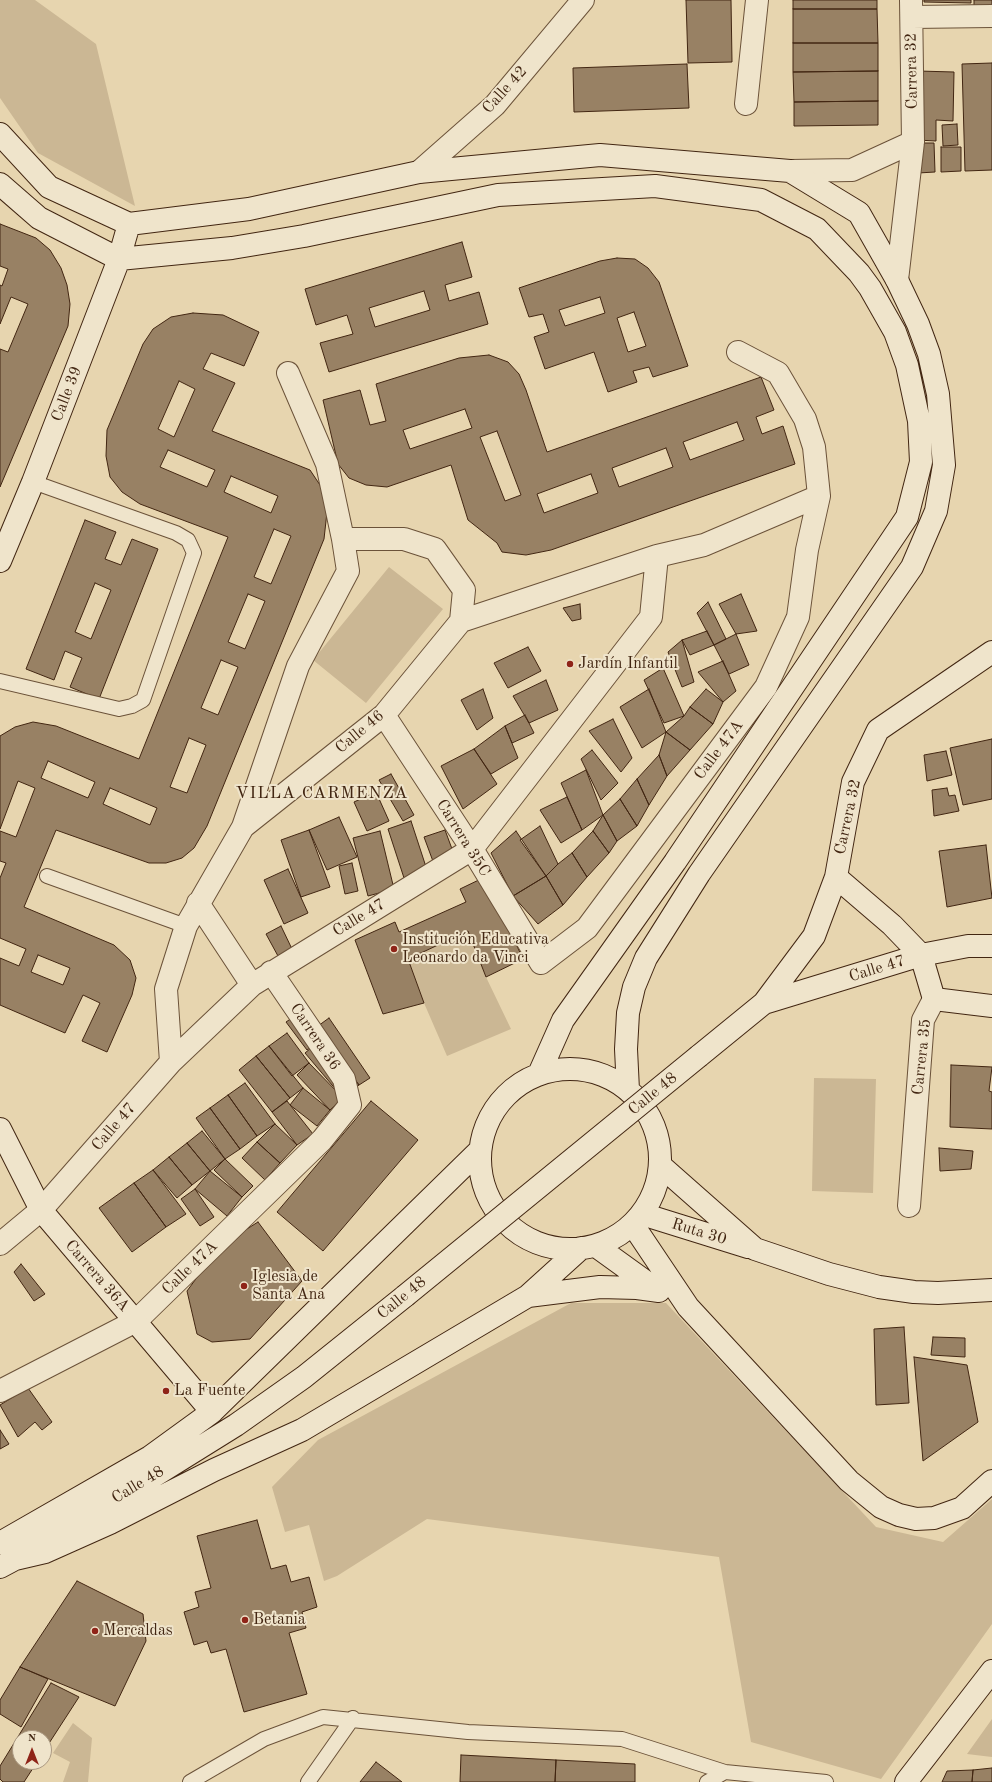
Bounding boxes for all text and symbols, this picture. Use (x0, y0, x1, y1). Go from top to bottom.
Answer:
street label: Carrera 32 (902, 33, 922, 109)
street label: Calle 42 (479, 62, 531, 118)
street label: Calle 39 (48, 364, 86, 424)
place label: Jardín Infantil (578, 654, 678, 674)
marker: Jardín Infantil (565, 659, 575, 669)
street label: Calle 46 (332, 706, 388, 758)
street label: Calle 47A (690, 716, 748, 784)
street label: Carrera 32 (831, 778, 865, 856)
district label: VILLA CARMENZA (235, 784, 409, 804)
street label: Carrera 35C (432, 796, 494, 880)
street label: Calle 47 (329, 895, 389, 941)
place label: Institución Educativa Leonardo da Vinci (402, 930, 549, 968)
marker: Institución Educativa Leonardo da Vinci (389, 944, 399, 954)
street label: Calle 47 (847, 951, 907, 987)
street label: Carrera 36 (286, 1000, 344, 1074)
street label: Carrera 35 (908, 1018, 936, 1096)
street label: Calle 48 (625, 1068, 681, 1120)
street label: Calle 47 (88, 1099, 140, 1155)
street label: Ruta 30 (669, 1215, 729, 1249)
street label: Carrera 36A (61, 1236, 133, 1316)
street label: Calle 47A (158, 1237, 222, 1299)
place label: Iglesia de Santa Ana (252, 1267, 325, 1305)
street label: Calle 48 (374, 1272, 430, 1324)
marker: Iglesia de Santa Ana (239, 1281, 249, 1291)
place label: La Fuente (174, 1381, 245, 1401)
marker: La Fuente (161, 1386, 171, 1396)
street label: Calle 48 (108, 1462, 168, 1508)
place label: Betania (253, 1610, 306, 1630)
marker: Betania (240, 1615, 250, 1625)
place label: Mercaldas (103, 1621, 173, 1641)
marker: Mercaldas (90, 1626, 100, 1636)
north arrow (12, 1730, 52, 1770)
text: N (28, 1733, 36, 1744)

